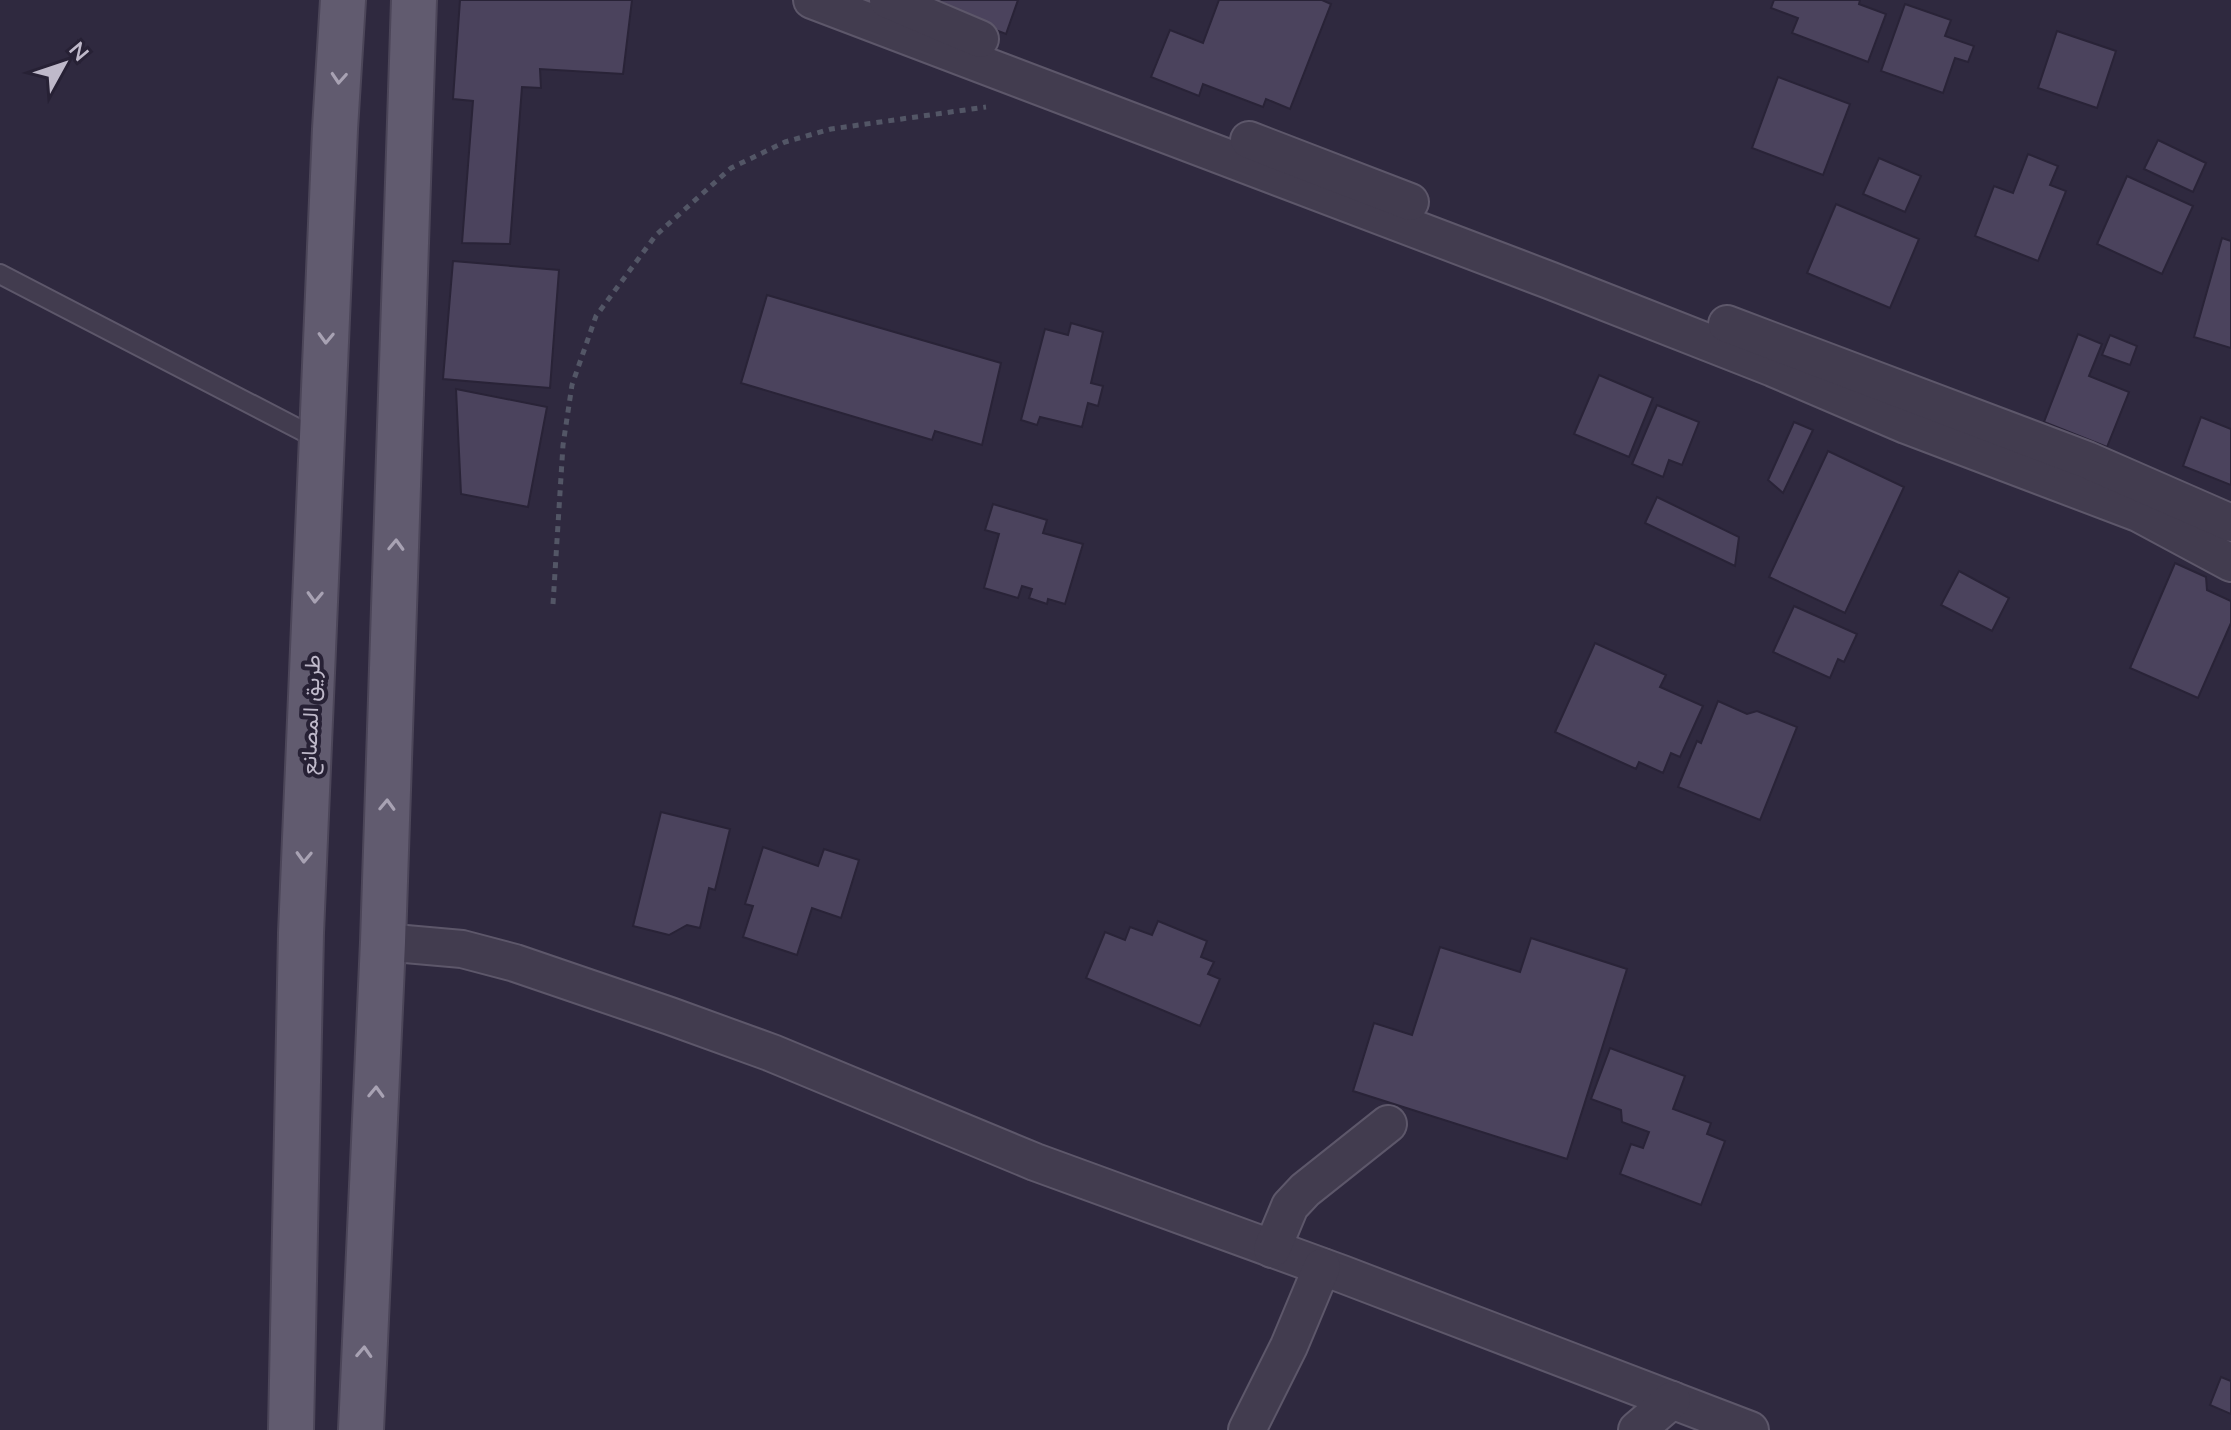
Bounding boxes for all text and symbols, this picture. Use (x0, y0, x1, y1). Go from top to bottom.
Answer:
north arrow (24, 24, 104, 104)
text: N (63, 36, 95, 67)
one-way arrow (331, 72, 348, 85)
one-way arrow (318, 332, 335, 345)
one-way arrow (388, 538, 405, 551)
one-way arrow (307, 591, 324, 604)
street label: طريق المصانع (294, 654, 327, 776)
one-way arrow (379, 798, 396, 811)
one-way arrow (296, 851, 313, 864)
one-way arrow (367, 1085, 384, 1098)
one-way arrow (356, 1345, 373, 1358)

